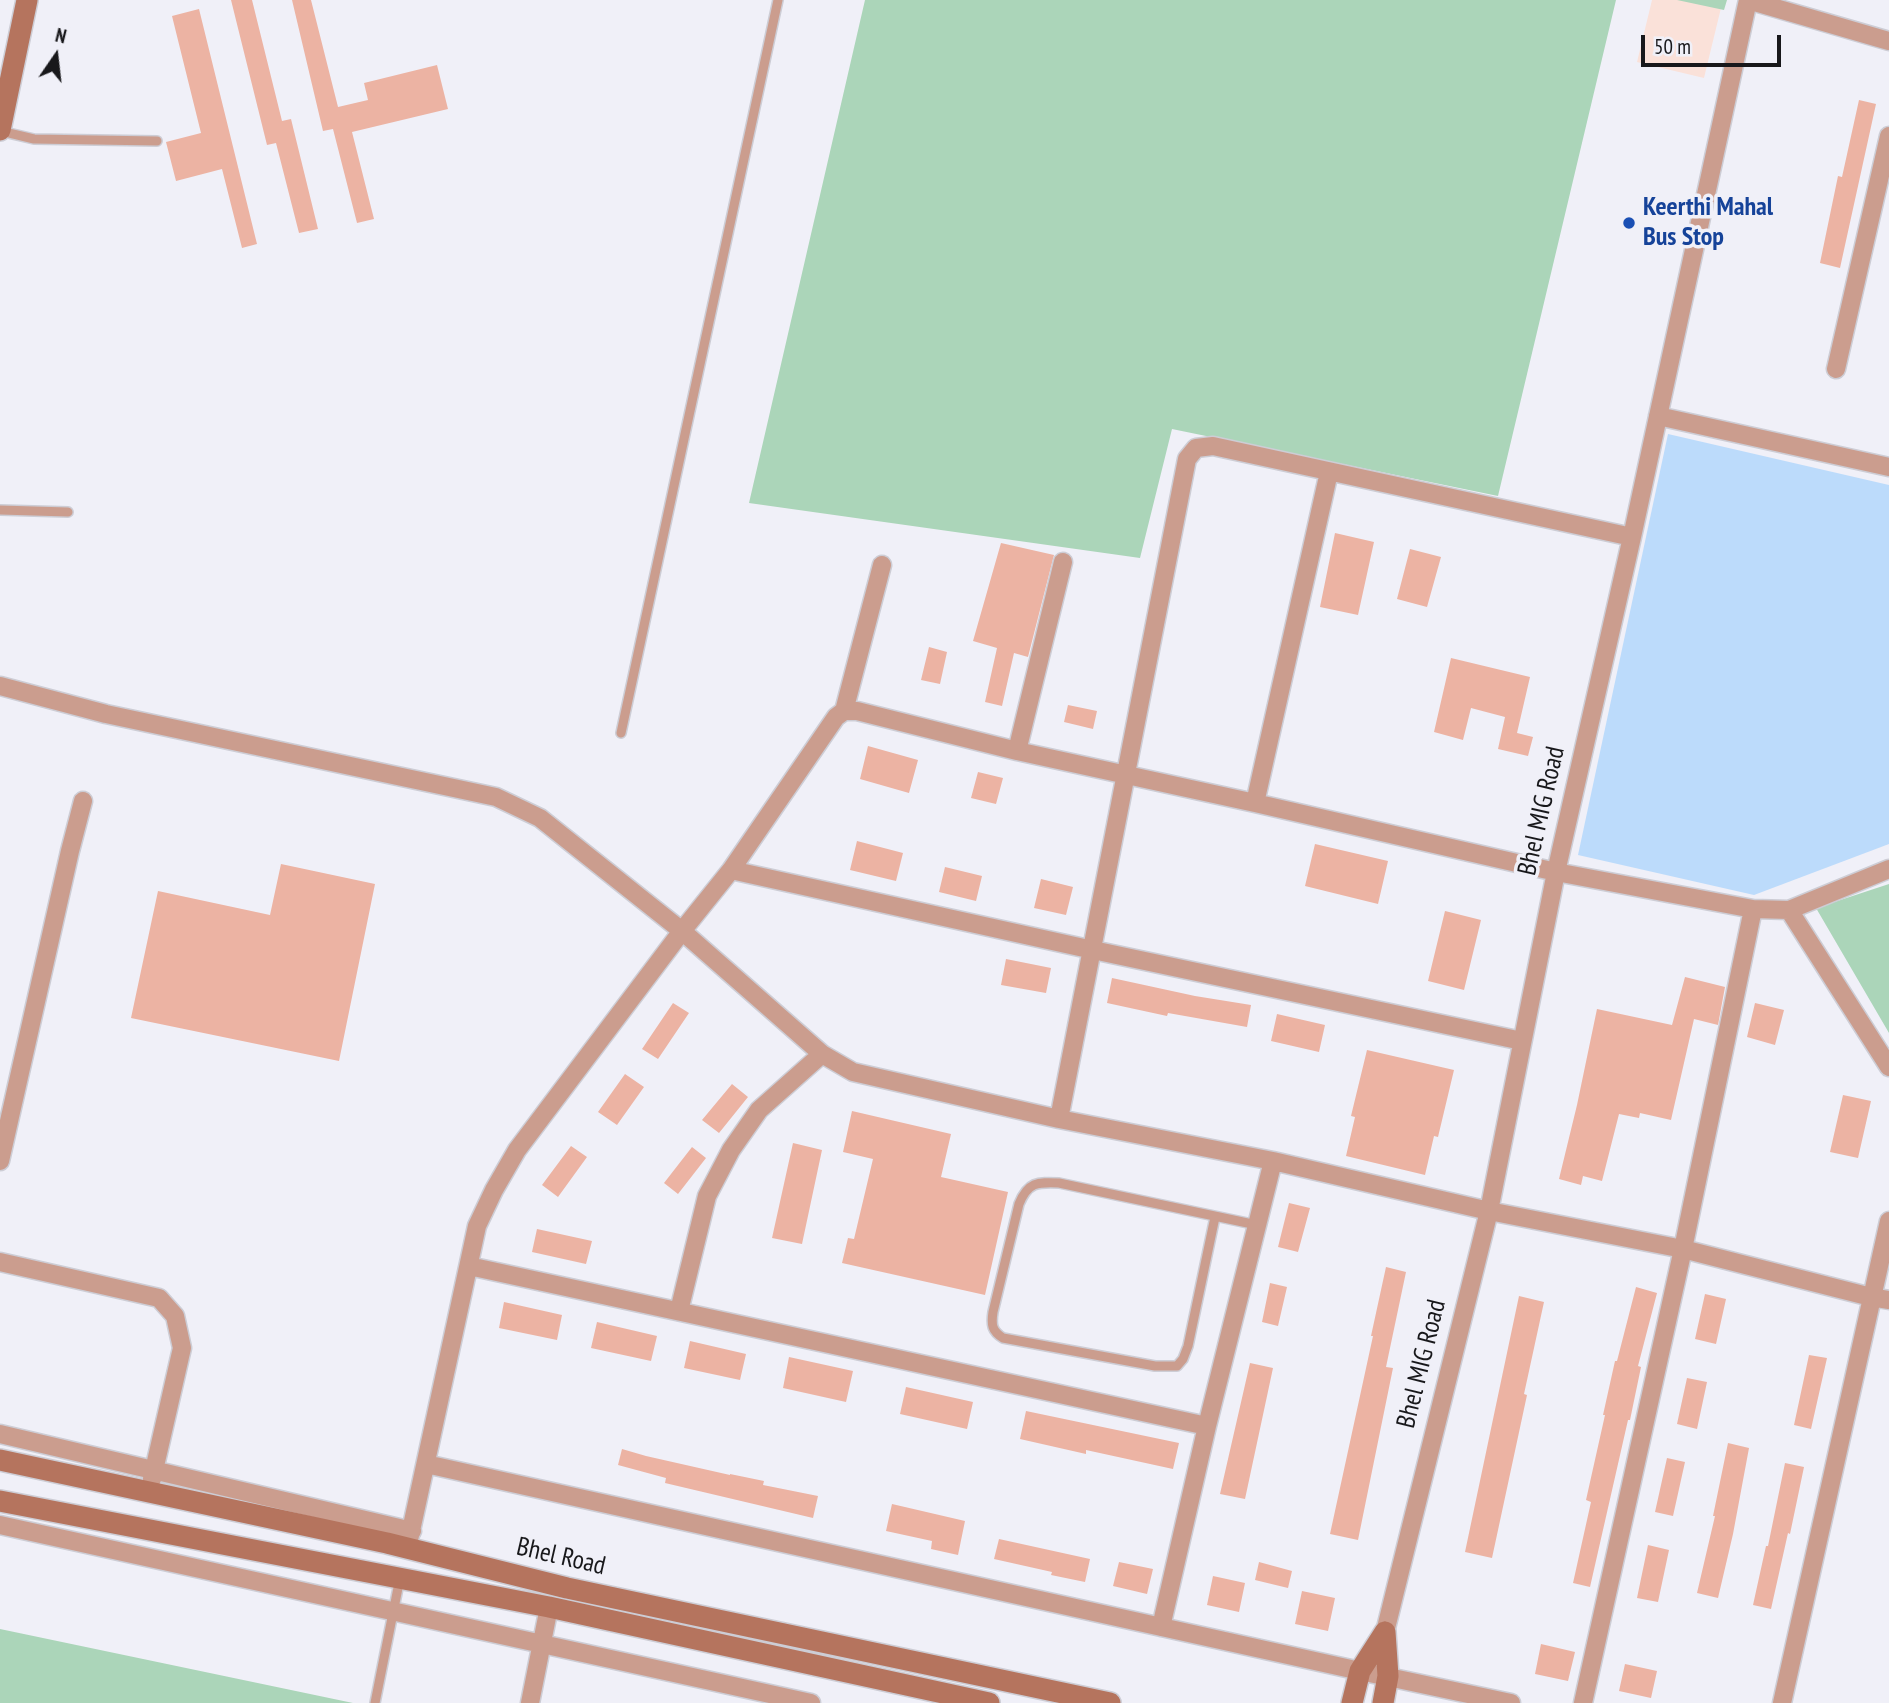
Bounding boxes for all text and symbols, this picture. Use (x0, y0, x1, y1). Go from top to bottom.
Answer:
north arrow (21, 21, 91, 91)
scale bar (1644, 21, 1784, 65)
text: N (53, 23, 69, 49)
text: 50 m (1654, 33, 1691, 60)
place label: Keerthi Mahal Bus Stop (1643, 192, 1773, 254)
marker: Keerthi Mahal Bus Stop (1621, 215, 1637, 231)
street label: Bhel MIG Road (1512, 744, 1572, 878)
street label: Bhel MIG Road (1391, 1297, 1453, 1431)
street label: Bhel Road (513, 1532, 609, 1582)

